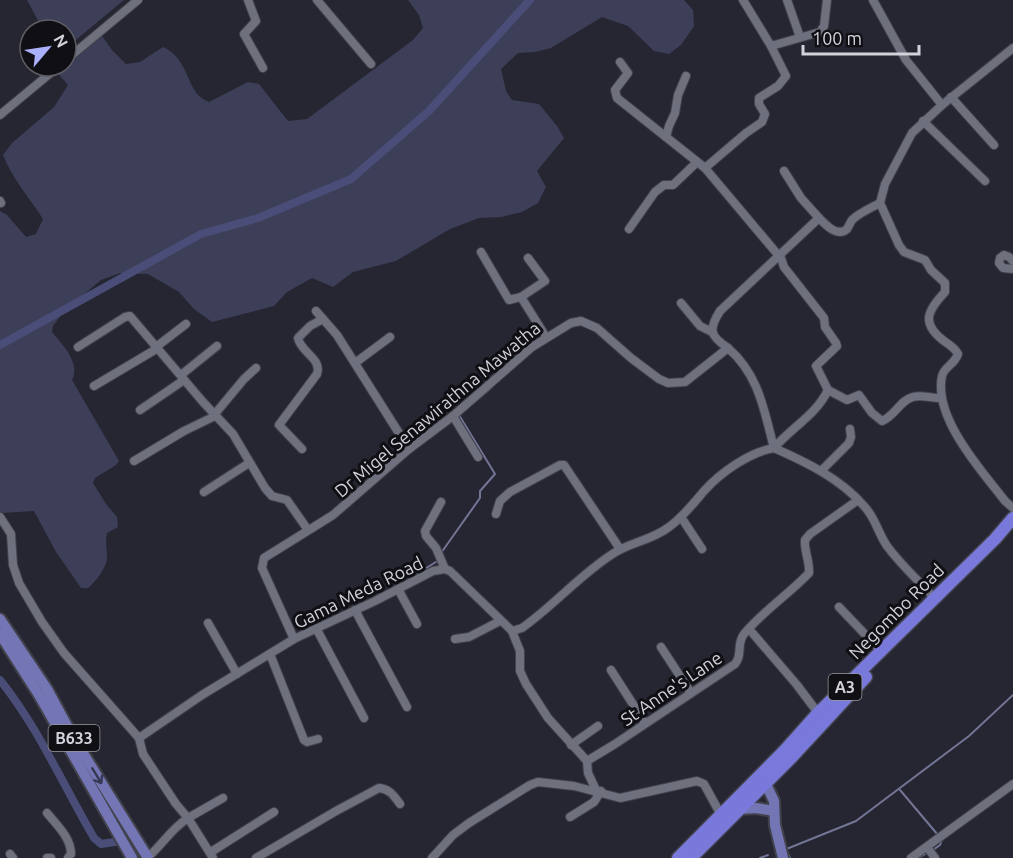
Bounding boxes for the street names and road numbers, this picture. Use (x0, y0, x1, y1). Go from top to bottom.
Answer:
street label: Dr Migel Senawirathna Mawatha (330, 317, 544, 501)
street label: Gama Meda Road (290, 552, 426, 632)
street label: Negombo Road (844, 559, 948, 663)
street label: St Anne's Lane (617, 647, 725, 729)
road number: A3 (828, 674, 862, 700)
road number: B633 (48, 725, 100, 751)

